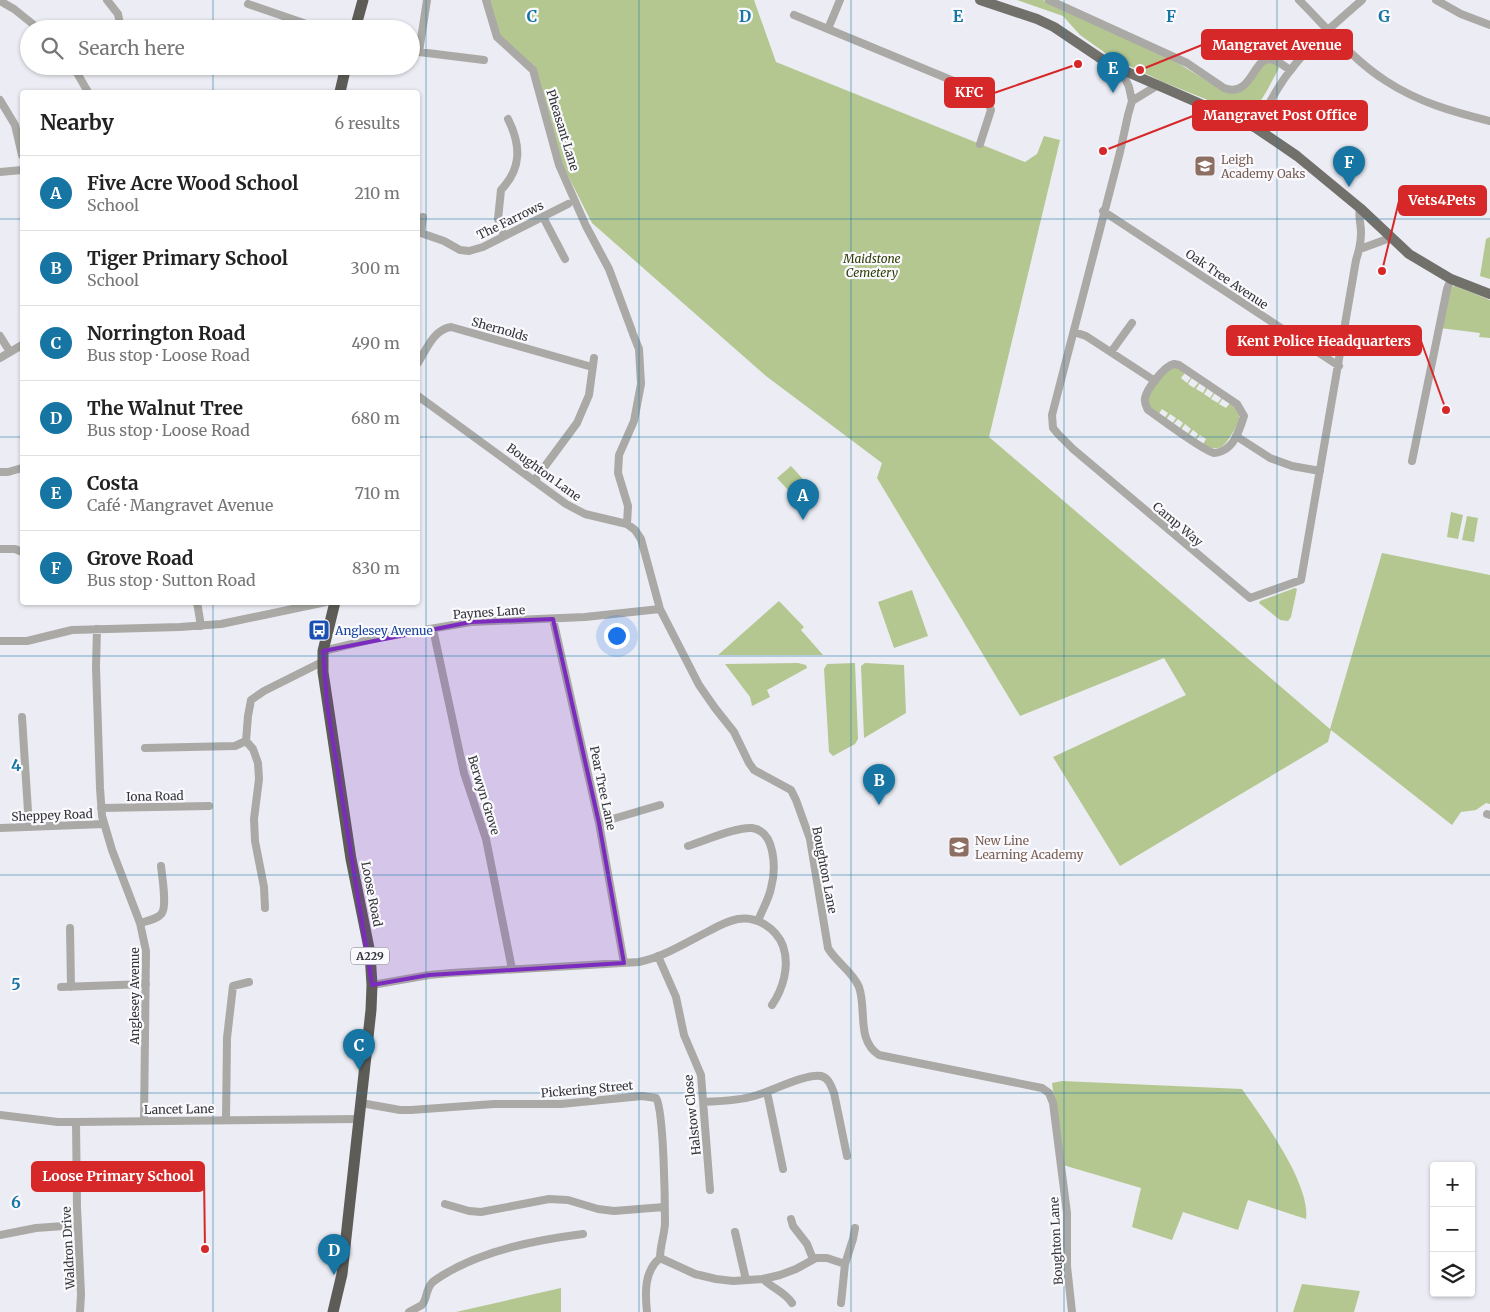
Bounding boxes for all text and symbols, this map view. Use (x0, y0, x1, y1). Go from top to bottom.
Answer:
text: C (527, 6, 537, 26)
text: D (739, 6, 751, 26)
text: E (953, 6, 964, 26)
text: F (1166, 6, 1176, 26)
text: G (1378, 6, 1390, 26)
search box (20, 20, 420, 75)
callout: Mangravet Avenue (1202, 30, 1352, 59)
icon: search (38, 34, 66, 62)
text: Search here (78, 36, 185, 60)
text: Mangravet Avenue (1212, 36, 1342, 54)
pin: E (1097, 52, 1129, 93)
callout: KFC (945, 78, 994, 107)
text: KFC (955, 83, 983, 101)
street label: Pheasant Lane (543, 87, 583, 173)
callout: Mangravet Post Office (1193, 101, 1367, 130)
text: Mangravet Post Office (1203, 106, 1357, 124)
text: Nearby (40, 109, 114, 136)
text: 6 results (335, 113, 400, 133)
pin: F (1333, 146, 1365, 187)
place label: Leigh Academy Oaks (1220, 152, 1306, 181)
school or university icon: Leigh Academy Oaks (1193, 154, 1217, 178)
text: Five Acre Wood School (87, 171, 298, 195)
text: A (50, 183, 62, 203)
text: 210 m (355, 183, 400, 203)
callout: Vets4Pets (1399, 186, 1486, 215)
text: Vets4Pets (1407, 191, 1476, 209)
text: School (87, 195, 139, 215)
street label: The Farrows (474, 197, 546, 243)
text: Tiger Primary School (87, 246, 288, 270)
street label: Oak Tree Avenue (1183, 246, 1271, 312)
park label: Maidstone Cemetery (842, 251, 901, 280)
text: B (50, 258, 62, 278)
text: 300 m (351, 258, 400, 278)
text: School (87, 270, 139, 290)
street label: Shernolds (470, 314, 530, 344)
text: Norrington Road (87, 321, 245, 345)
callout: Kent Police Headquarters (1227, 326, 1421, 355)
text: Kent Police Headquarters (1237, 332, 1411, 350)
text: C (51, 333, 61, 353)
text: 490 m (351, 333, 400, 353)
text: Bus stop · Loose Road (87, 345, 250, 365)
text: The Walnut Tree (87, 396, 243, 420)
text: D (50, 408, 62, 428)
text: 680 m (351, 408, 400, 428)
text: Bus stop · Loose Road (87, 420, 250, 440)
street label: Boughton Lane (504, 440, 584, 504)
text: Costa (87, 471, 139, 495)
pin: A (787, 479, 819, 520)
text: E (51, 483, 61, 503)
text: 710 m (355, 483, 400, 503)
text: Café · Mangravet Avenue (87, 495, 273, 515)
street label: Camp Way (1150, 499, 1206, 549)
text: Grove Road (87, 546, 194, 570)
text: F (51, 558, 61, 578)
text: 830 m (352, 558, 400, 578)
text: Bus stop · Sutton Road (87, 570, 256, 590)
street label: Paynes Lane (452, 602, 526, 622)
bus stop icon: Anglesey Avenue (307, 618, 331, 642)
place label: Anglesey Avenue (334, 623, 433, 638)
your location (604, 623, 630, 649)
street label: Pear Tree Lane (587, 744, 619, 832)
street label: Berwyn Grove (465, 753, 503, 837)
text: 4 (11, 755, 21, 775)
pin: B (863, 764, 895, 805)
street label: Iona Road (126, 788, 184, 804)
street label: Sheppey Road (11, 806, 93, 824)
street label: Boughton Lane (809, 825, 841, 915)
place label: New Line Learning Academy (975, 833, 1083, 862)
school or university icon: New Line Learning Academy (947, 835, 971, 859)
street label: Loose Road (358, 860, 386, 928)
street label: Anglesey Avenue (127, 947, 142, 1046)
road number: A229 (351, 948, 389, 964)
text: 5 (11, 974, 21, 994)
pin: C (343, 1029, 375, 1070)
street label: Halstow Close (680, 1074, 704, 1156)
street label: Pickering Street (540, 1077, 634, 1101)
street label: Lancet Lane (144, 1101, 214, 1117)
callout: Loose Primary School (32, 1162, 204, 1191)
map controls (1430, 1162, 1475, 1297)
button: + (1430, 1162, 1475, 1207)
text: Loose Primary School (42, 1167, 194, 1185)
text: 6 (11, 1192, 21, 1212)
street label: Boughton Lane (1046, 1197, 1066, 1285)
street label: Waldron Drive (58, 1206, 78, 1291)
button: − (1430, 1207, 1475, 1252)
pin: D (318, 1234, 350, 1275)
button: layers (1430, 1252, 1475, 1297)

